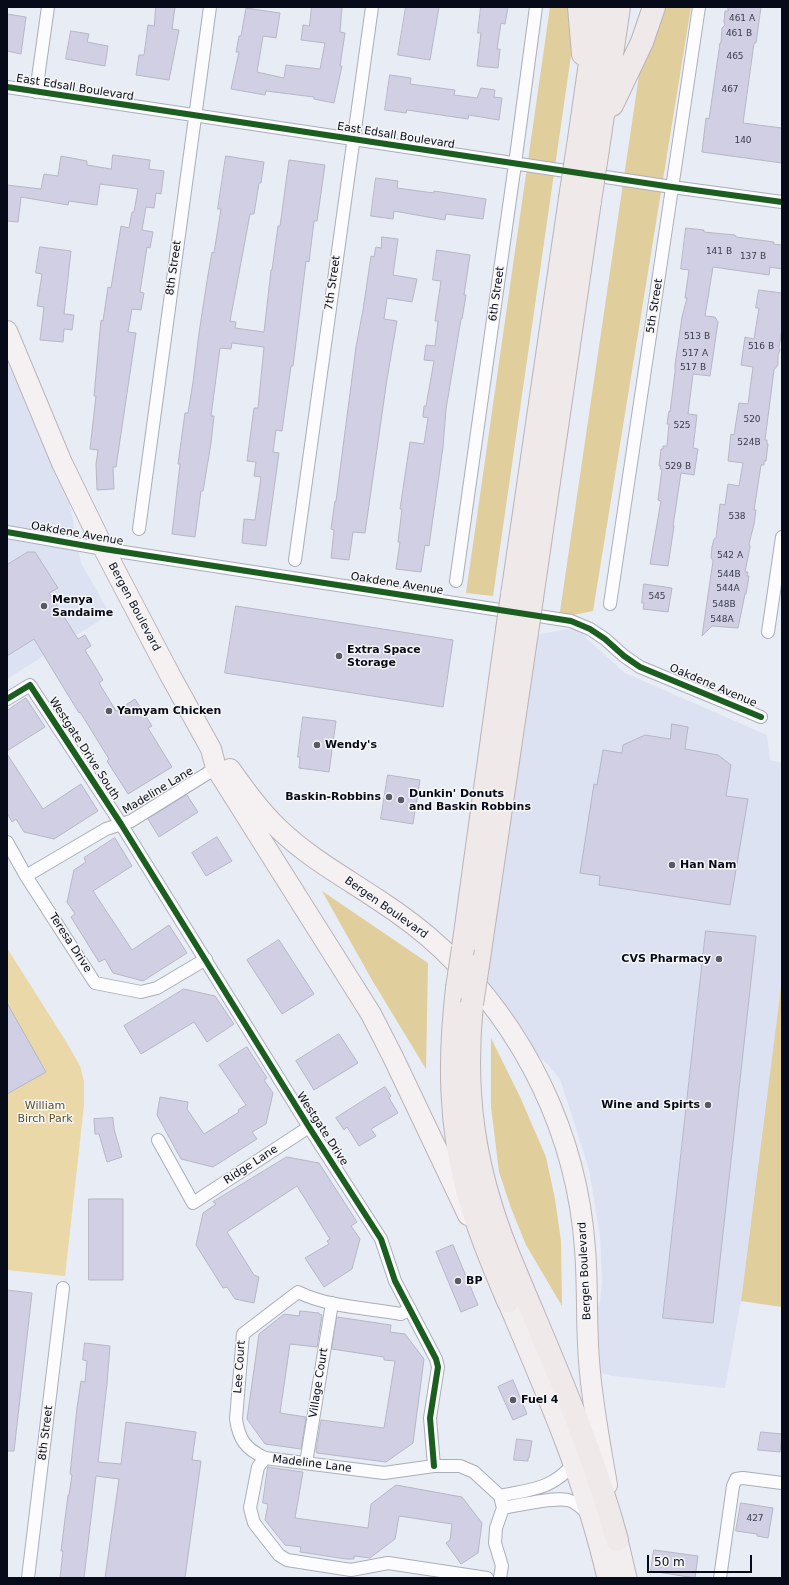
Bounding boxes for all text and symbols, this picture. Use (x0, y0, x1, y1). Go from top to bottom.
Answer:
house number: 461 A (729, 14, 755, 24)
house number: 461 B (726, 29, 752, 39)
house number: 465 (726, 52, 744, 62)
street label: East Edsall Boulevard (15, 72, 135, 104)
house number: 467 (721, 85, 739, 95)
street label: East Edsall Boulevard (336, 120, 456, 152)
house number: 140 (734, 136, 752, 146)
street label: 8th Street (164, 240, 184, 296)
house number: 141 B (706, 247, 732, 257)
house number: 137 B (740, 252, 766, 262)
street label: 7th Street (323, 255, 343, 311)
street label: 6th Street (487, 266, 507, 322)
street label: 5th Street (644, 278, 666, 334)
house number: 513 B (684, 332, 710, 342)
house number: 516 B (748, 342, 774, 352)
house number: 517 A (682, 349, 708, 359)
house number: 517 B (680, 363, 706, 373)
house number: 520 (743, 415, 761, 425)
house number: 525 (673, 421, 691, 431)
house number: 524B (737, 438, 761, 448)
house number: 529 B (665, 462, 691, 472)
house number: 538 (728, 512, 746, 522)
street label: Oakdene Avenue (30, 519, 124, 549)
house number: 542 A (717, 551, 743, 561)
street label: Bergen Boulevard (105, 560, 163, 654)
street label: Oakdene Avenue (350, 570, 444, 598)
house number: 544B (717, 570, 741, 580)
house number: 544A (716, 584, 740, 594)
house number: 545 (648, 592, 666, 602)
place label: Menya Sandaime (52, 593, 113, 619)
house number: 548B (712, 600, 736, 610)
marker: Menya Sandaime (39, 601, 49, 611)
house number: 548A (710, 615, 734, 625)
place label: Extra Space Storage (347, 643, 421, 669)
marker: Extra Space Storage (334, 651, 344, 661)
street label: Oakdene Avenue (667, 662, 759, 710)
street label: Westgate Drive South (46, 695, 122, 803)
place label: Yamyam Chicken (117, 704, 221, 718)
marker: Yamyam Chicken (104, 706, 114, 716)
place label: Wendy's (325, 738, 377, 752)
marker: Wendy's (312, 740, 322, 750)
street label: Madeline Lane (120, 765, 196, 817)
place label: Dunkin' Donuts and Baskin Robbins (409, 787, 531, 813)
place label: Baskin-Robbins (285, 790, 381, 804)
marker: Baskin-Robbins (384, 792, 394, 802)
marker: Dunkin' Donuts and Baskin Robbins (396, 795, 406, 805)
place label: Han Nam (680, 858, 736, 872)
marker: Han Nam (667, 860, 677, 870)
street label: Bergen Boulevard (342, 874, 430, 942)
street label: Teresa Drive (46, 911, 94, 975)
place label: CVS Pharmacy (621, 952, 711, 966)
marker: CVS Pharmacy (714, 954, 724, 964)
street label: Westgate Drive (293, 1090, 351, 1168)
place label: Wine and Spirts (601, 1098, 700, 1112)
park label: William Birch Park (17, 1099, 73, 1125)
marker: Wine and Spirts (703, 1100, 713, 1110)
street label: Ridge Lane (222, 1143, 280, 1187)
street label: Bergen Boulevard (576, 1221, 594, 1321)
place label: BP (466, 1274, 482, 1288)
marker: BP (453, 1276, 463, 1286)
street label: Lee Court (232, 1340, 248, 1394)
street label: Village Court (307, 1347, 331, 1419)
place label: Fuel 4 (521, 1393, 559, 1407)
marker: Fuel 4 (508, 1395, 518, 1405)
street label: 8th Street (36, 1405, 56, 1461)
street label: Madeline Lane (272, 1453, 352, 1475)
house number: 427 (746, 1514, 764, 1524)
scale bar (649, 1547, 754, 1573)
text: 50 m (654, 1555, 685, 1569)

